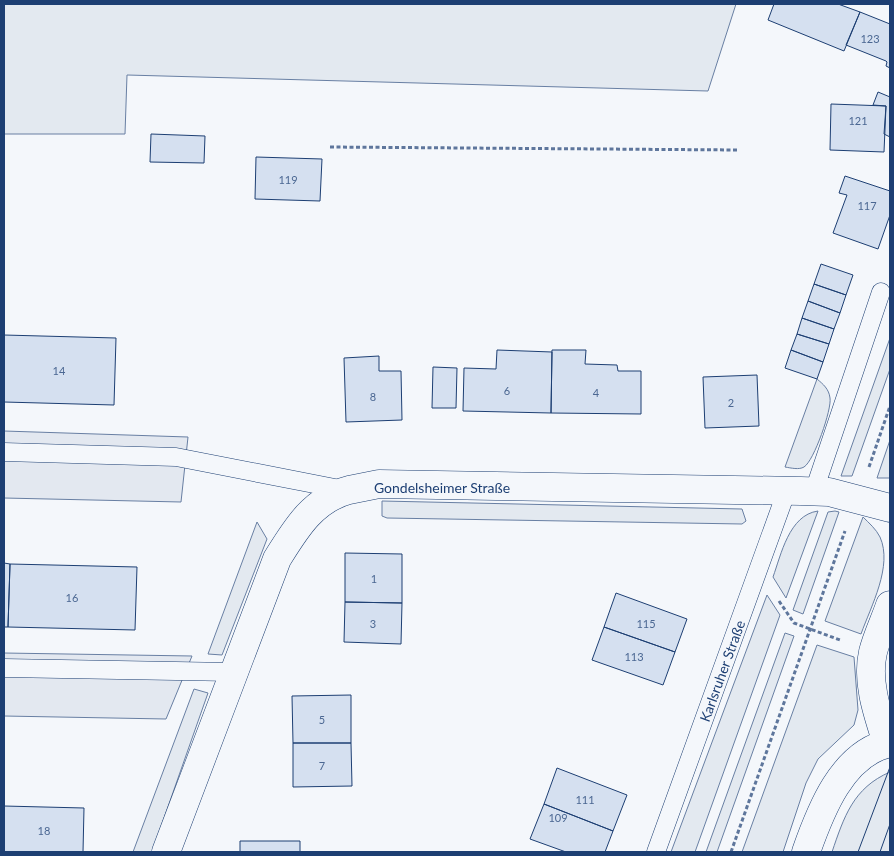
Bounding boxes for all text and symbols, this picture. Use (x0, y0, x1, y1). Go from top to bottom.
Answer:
house number: 123 (860, 32, 880, 45)
house number: 121 (848, 114, 868, 127)
house number: 119 (278, 173, 298, 186)
house number: 117 (857, 199, 877, 212)
house number: 14 (53, 364, 66, 377)
house number: 6 (504, 384, 510, 397)
house number: 4 (593, 386, 600, 399)
house number: 8 (370, 390, 376, 403)
house number: 2 (728, 396, 734, 409)
street label: Gondelsheimer Straße (374, 479, 510, 496)
house number: 1 (371, 572, 377, 585)
house number: 16 (66, 591, 78, 604)
house number: 3 (370, 617, 376, 630)
house number: 115 (636, 617, 656, 630)
street label: Karlsruher Straße (696, 618, 748, 724)
house number: 113 (624, 650, 644, 663)
house number: 5 (319, 713, 325, 726)
house number: 7 (319, 759, 325, 772)
house number: 111 (575, 793, 595, 806)
house number: 109 (548, 811, 568, 824)
house number: 18 (38, 824, 50, 837)

